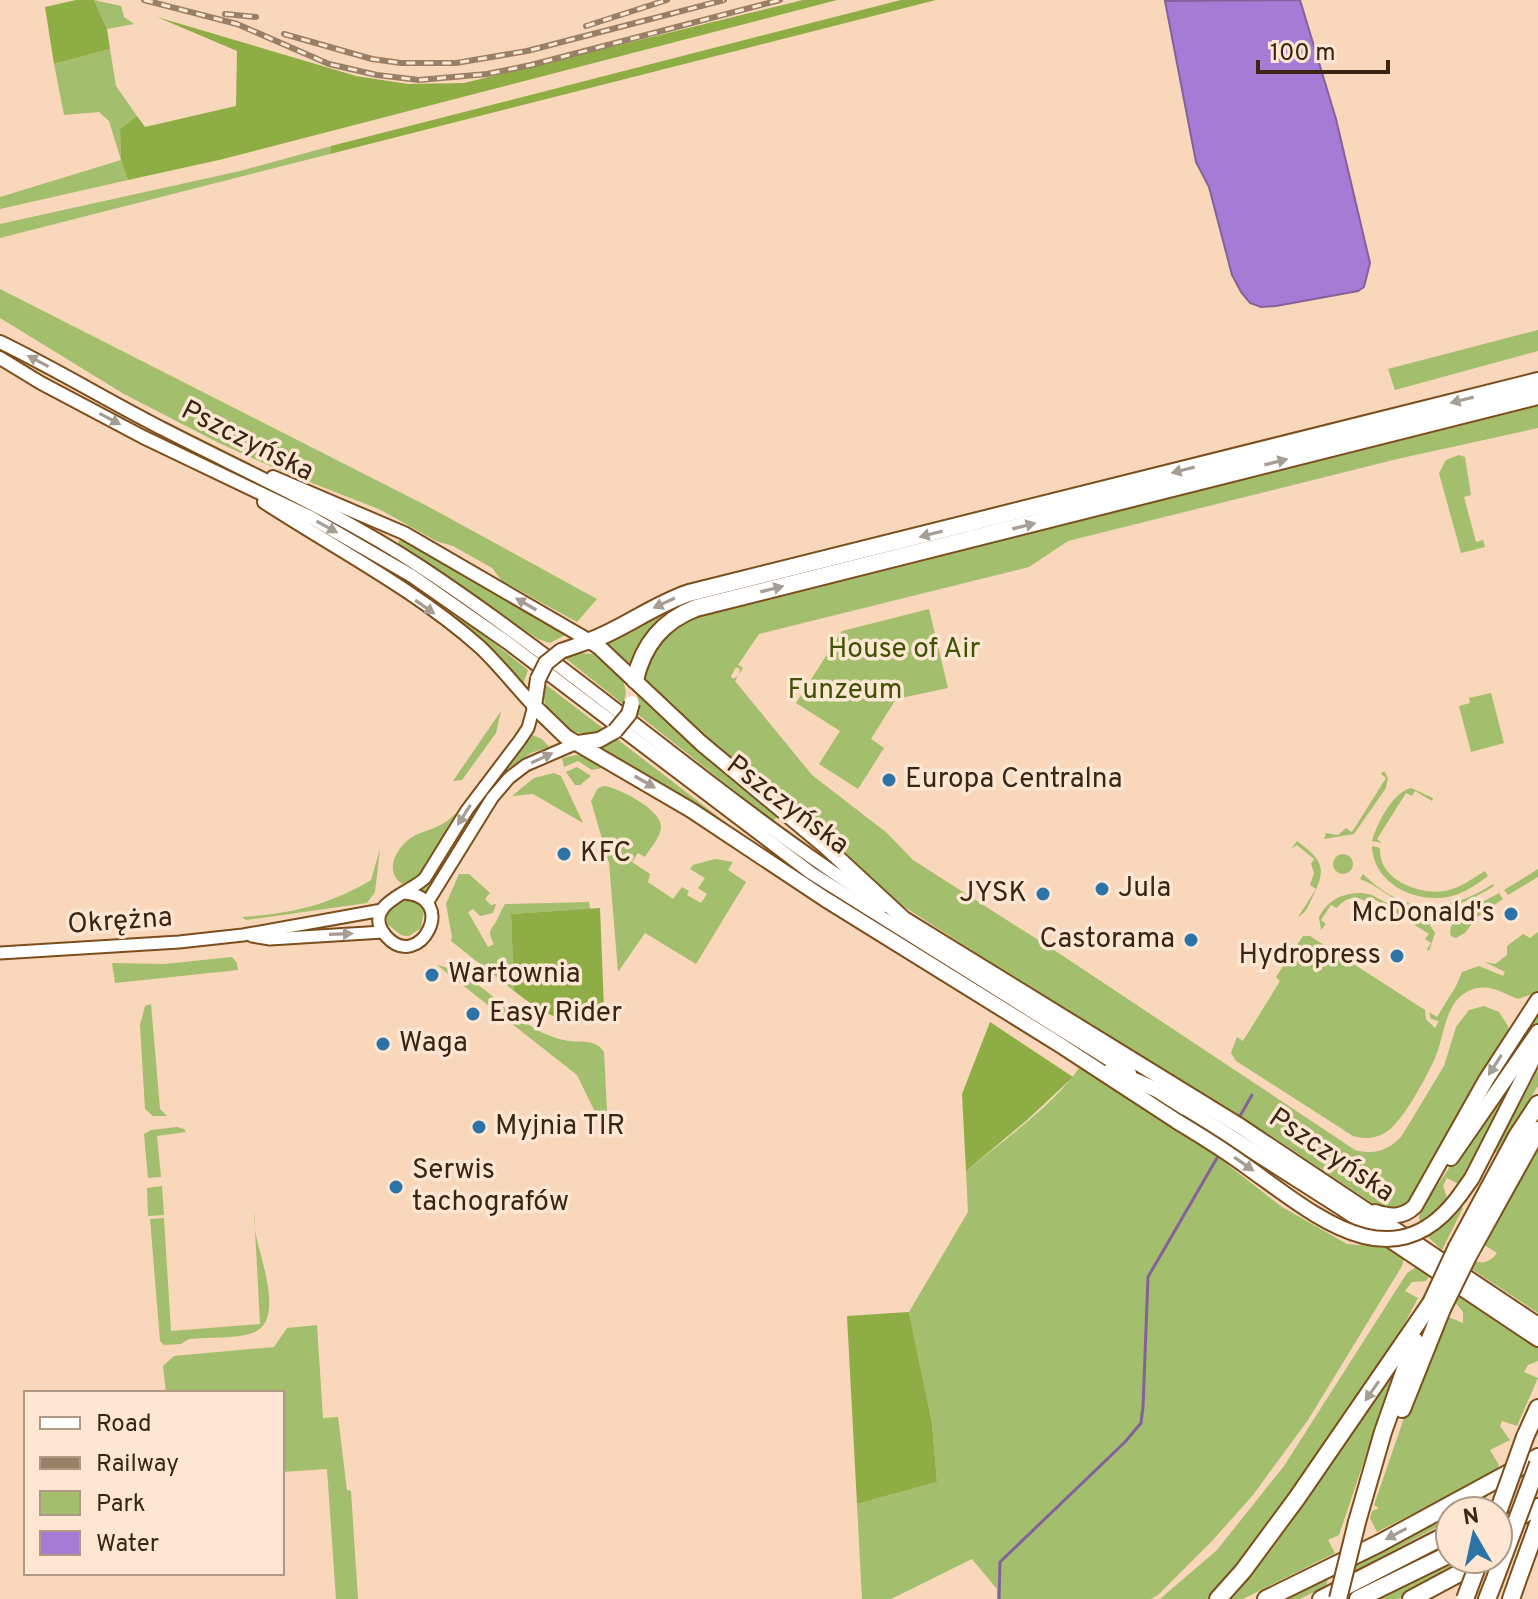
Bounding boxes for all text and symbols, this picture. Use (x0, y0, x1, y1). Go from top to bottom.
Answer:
scale bar (1258, 24, 1388, 74)
text: 100 m (1270, 39, 1336, 69)
one-way arrow (27, 355, 49, 369)
street label: Pszczyńska (174, 393, 320, 491)
one-way arrow (1450, 395, 1475, 407)
one-way arrow (98, 413, 121, 426)
one-way arrow (1263, 456, 1288, 468)
one-way arrow (1170, 465, 1195, 477)
one-way arrow (1011, 519, 1036, 531)
one-way arrow (316, 520, 338, 534)
one-way arrow (918, 529, 943, 541)
one-way arrow (759, 582, 784, 595)
one-way arrow (652, 596, 675, 610)
one-way arrow (515, 597, 537, 611)
one-way arrow (415, 599, 436, 614)
park label: House of Air (828, 632, 980, 668)
park label: Funzeum (787, 673, 903, 709)
street label: Pszczyńska (718, 748, 856, 864)
one-way arrow (530, 751, 553, 765)
place label: Europa Centralna (905, 762, 1122, 798)
marker: Europa Centralna (880, 771, 898, 789)
one-way arrow (634, 775, 656, 789)
one-way arrow (458, 804, 472, 826)
place label: KFC (580, 836, 631, 872)
marker: KFC (555, 845, 573, 863)
place label: Jula (1118, 871, 1171, 907)
place label: JYSK (959, 876, 1027, 912)
marker: Jula (1093, 880, 1111, 898)
marker: JYSK (1034, 885, 1052, 903)
place label: McDonald's (1351, 896, 1495, 932)
street label: Okrężna (66, 900, 174, 944)
marker: McDonald's (1502, 905, 1520, 923)
place label: Castorama (1040, 922, 1175, 958)
one-way arrow (329, 927, 354, 940)
marker: Castorama (1182, 931, 1200, 949)
place label: Hydropress (1238, 938, 1381, 974)
marker: Hydropress (1388, 947, 1406, 965)
place label: Wartownia (448, 957, 581, 993)
marker: Wartownia (423, 966, 441, 984)
place label: Easy Rider (489, 996, 622, 1032)
marker: Easy Rider (464, 1005, 482, 1023)
place label: Waga (399, 1026, 468, 1062)
marker: Waga (374, 1035, 392, 1053)
one-way arrow (1488, 1055, 1503, 1076)
street label: Pszczyńska (1261, 1101, 1401, 1211)
place label: Myjnia TIR (495, 1109, 625, 1145)
marker: Myjnia TIR (470, 1118, 488, 1136)
place label: Serwis tachografów (412, 1153, 569, 1221)
one-way arrow (1233, 1156, 1254, 1171)
marker: Serwis tachografów (387, 1178, 405, 1196)
one-way arrow (1365, 1380, 1380, 1401)
legend (24, 1391, 284, 1575)
text: Road (96, 1410, 152, 1440)
text: Railway (96, 1450, 179, 1480)
text: Park (96, 1490, 146, 1520)
north arrow (1434, 1495, 1514, 1575)
text: N (1461, 1503, 1481, 1532)
one-way arrow (1384, 1528, 1407, 1541)
text: Water (96, 1530, 159, 1560)

